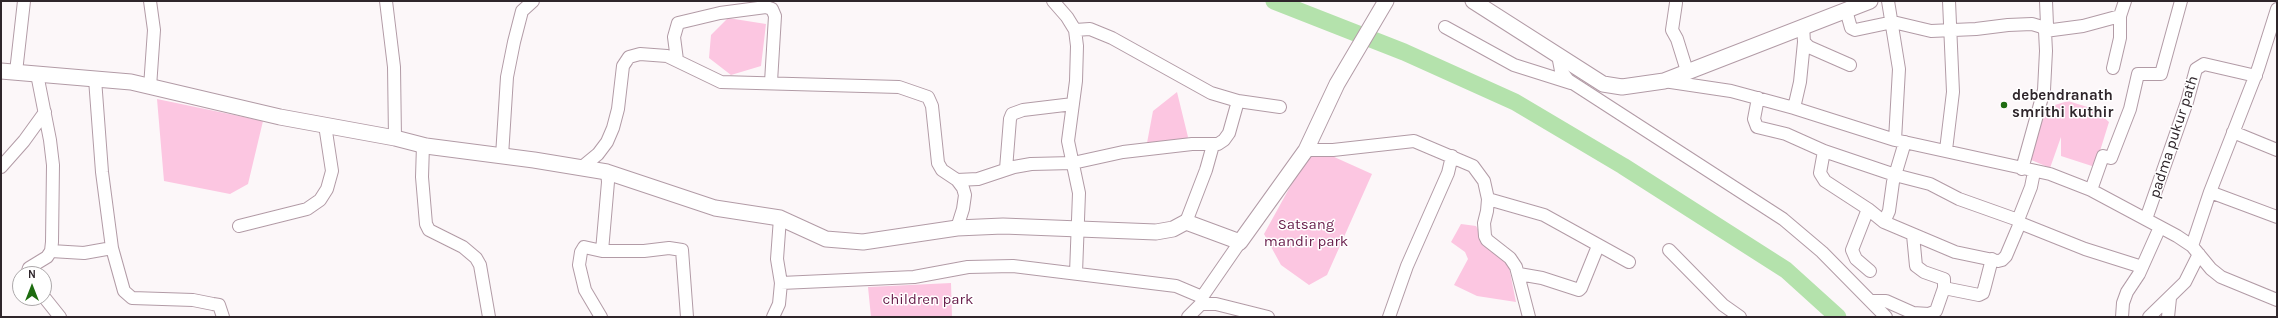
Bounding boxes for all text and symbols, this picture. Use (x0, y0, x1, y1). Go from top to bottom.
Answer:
street label: padma pukur path (2146, 73, 2202, 201)
place label: debendranath smrithi kuthir (2012, 87, 2113, 122)
marker: debendranath smrithi kuthir (1999, 100, 2009, 110)
park label: Satsang mandir park (1264, 216, 1348, 251)
north arrow (12, 266, 52, 306)
text: N (28, 268, 36, 281)
park label: children park (883, 291, 973, 309)

